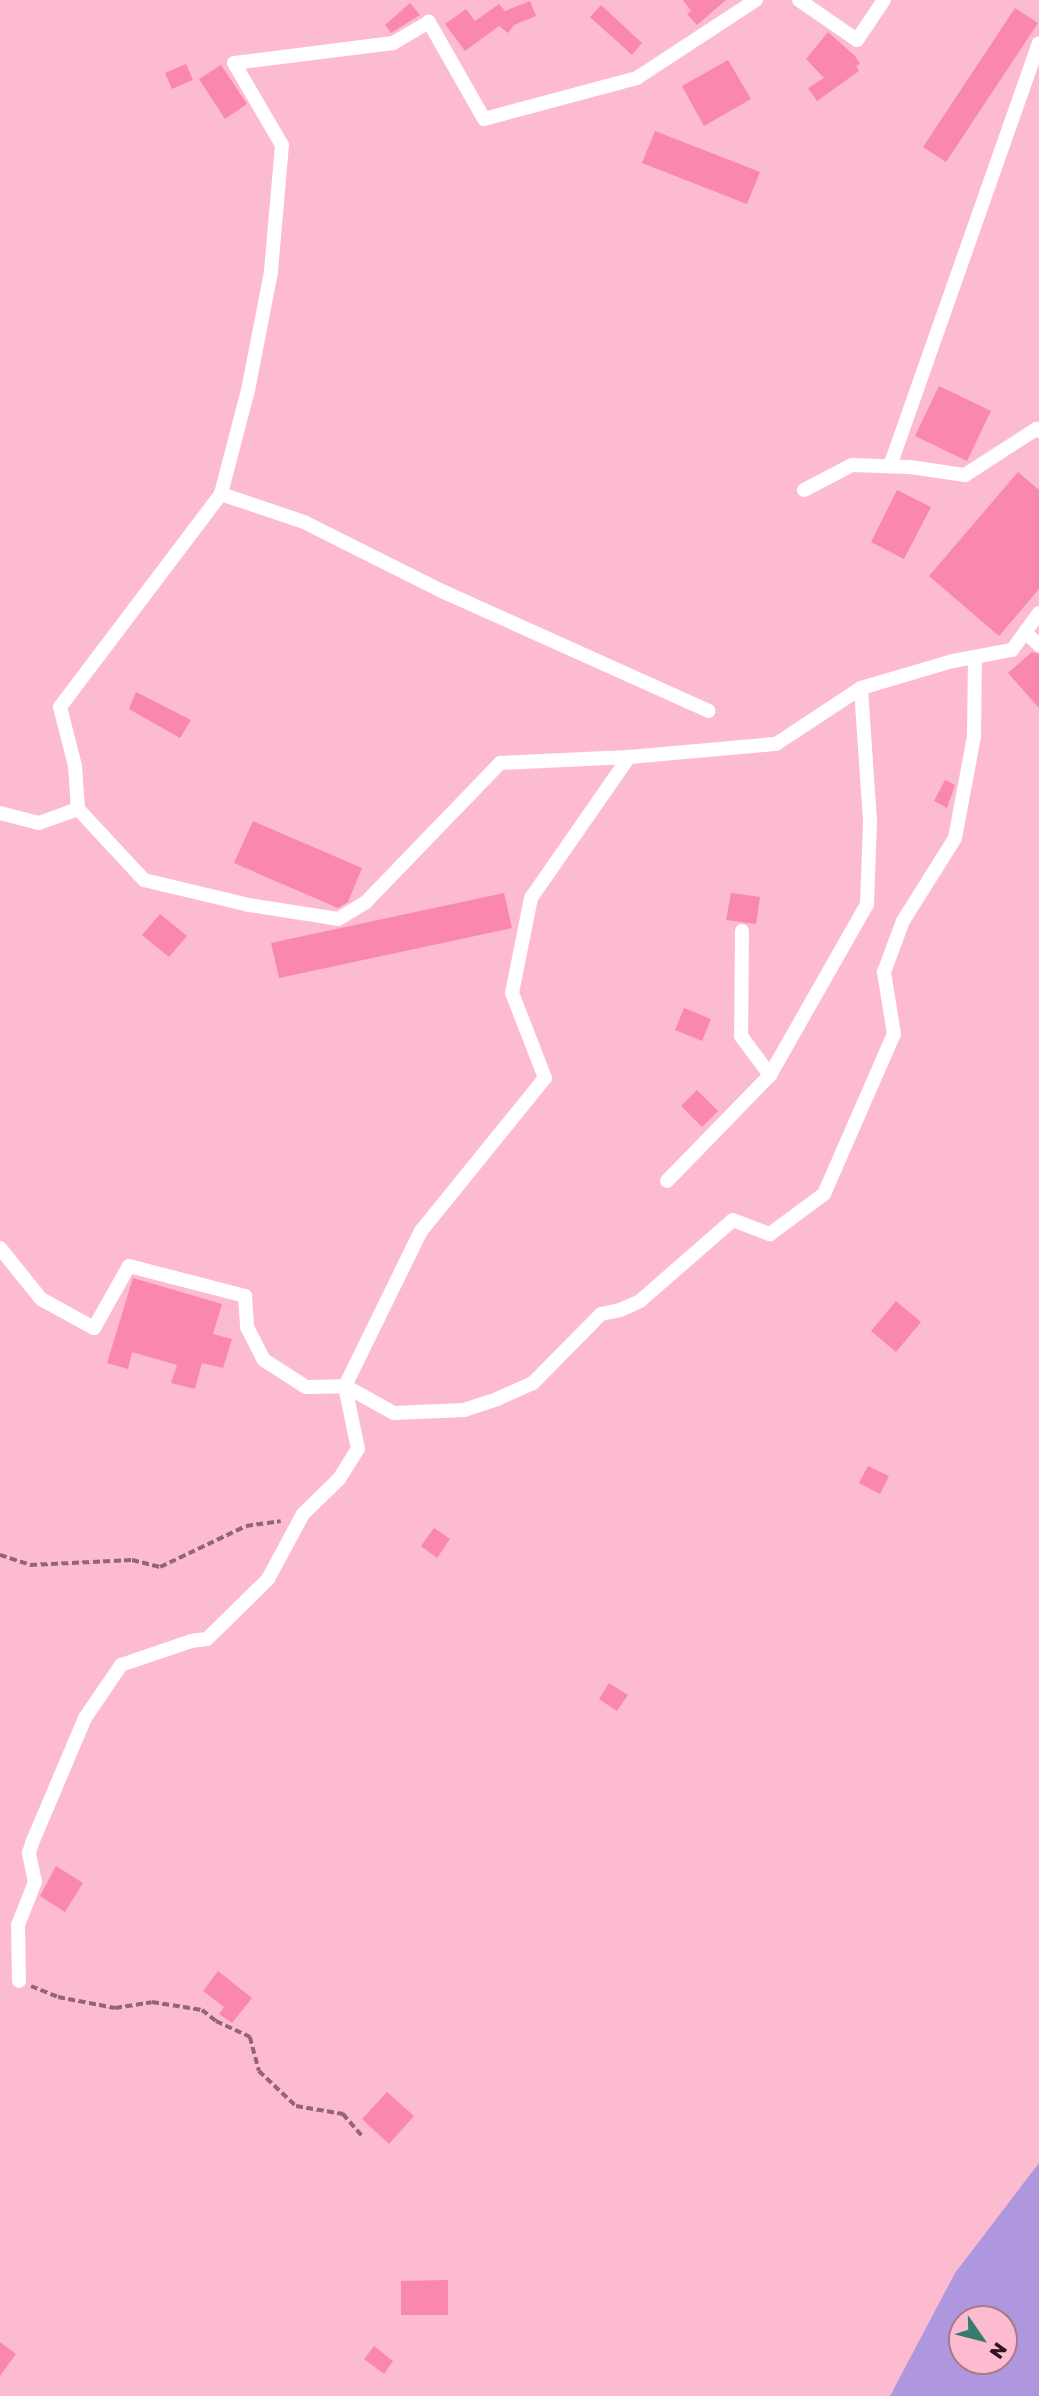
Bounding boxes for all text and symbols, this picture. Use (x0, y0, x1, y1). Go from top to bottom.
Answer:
north arrow (948, 2305, 1018, 2375)
text: N (985, 2339, 1013, 2364)

